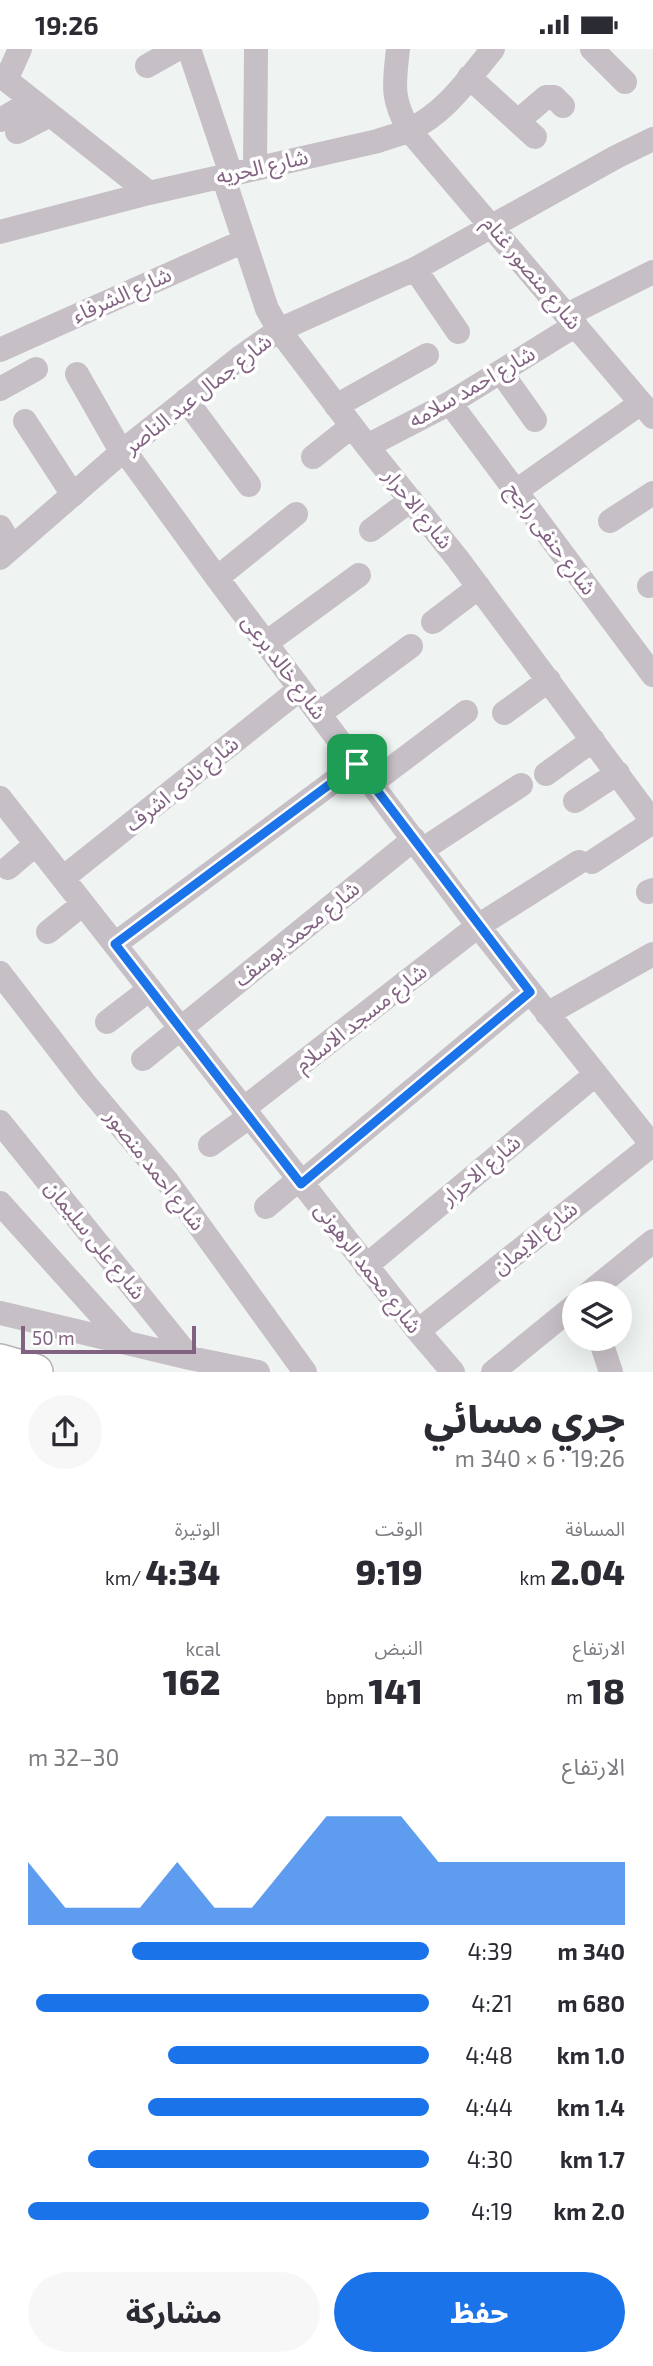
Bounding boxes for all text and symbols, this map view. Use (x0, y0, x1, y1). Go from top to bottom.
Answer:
text: 19:26 (35, 9, 99, 40)
street label: شارع الحريه (213, 143, 311, 192)
street label: شارع منصور غنام (475, 210, 588, 337)
street label: شارع الشرفاء (68, 261, 176, 330)
street label: شارع جمال عبد الناصر (118, 328, 278, 462)
street label: شارع احمد سلامه (404, 340, 541, 435)
street label: شارع الاحرار (376, 462, 459, 556)
street label: شارع حنفى راجح (499, 477, 602, 601)
street label: شارع خالد برعى (234, 609, 333, 726)
street label: شارع نادى اشرف (120, 730, 245, 839)
pin (327, 734, 387, 794)
icon: arrive (338, 745, 376, 783)
street label: شارع محمد يوسف (228, 875, 366, 994)
street label: شارع مسجد الاسلام (289, 958, 434, 1080)
street label: شارع احمد منصور (97, 1103, 211, 1237)
street label: شارع الاحرار (435, 1129, 527, 1213)
street label: شارع على سليمان (37, 1175, 152, 1306)
street label: شارع الايمان (487, 1195, 584, 1282)
street label: شارع محمد الرهونى (307, 1197, 428, 1340)
map controls (562, 1281, 632, 1351)
button: layers (562, 1281, 632, 1351)
scale bar (21, 1323, 196, 1355)
text: 50 m (32, 1326, 75, 1349)
button: share (28, 1395, 102, 1469)
text: جري مسائي (424, 1395, 625, 1441)
text: 19:26 · 6 × 340 m (455, 1444, 625, 1472)
text: الوتيرة (175, 1517, 220, 1540)
text: الوقت (375, 1517, 423, 1540)
text: المسافة (565, 1517, 625, 1540)
text: 4:34 (145, 1550, 220, 1592)
text: 9:19 (356, 1550, 423, 1592)
text: 2.04 (550, 1550, 625, 1592)
text: /km (105, 1566, 145, 1589)
text: km (520, 1566, 550, 1589)
text: النبض (374, 1636, 423, 1659)
text: الارتفاع (573, 1636, 625, 1659)
text: kcal (186, 1637, 220, 1660)
text: 162 (163, 1660, 220, 1702)
text: 141 (368, 1669, 423, 1711)
text: 18 (587, 1669, 625, 1711)
text: bpm (326, 1685, 368, 1708)
text: m (566, 1685, 587, 1708)
text: 30–32 m (28, 1743, 119, 1771)
text: الارتفاع (562, 1752, 625, 1780)
text: 4:39 (467, 1937, 513, 1965)
text: 340 m (558, 1937, 625, 1965)
text: 4:21 (471, 1989, 513, 2017)
text: 680 m (557, 1989, 625, 2017)
text: 4:48 (465, 2041, 513, 2069)
text: 1.0 km (557, 2041, 625, 2069)
text: 4:44 (465, 2093, 513, 2121)
text: 1.4 km (557, 2093, 625, 2121)
text: 4:30 (467, 2145, 513, 2173)
text: 1.7 km (560, 2145, 625, 2173)
text: 4:19 (471, 2197, 513, 2225)
text: 2.0 km (553, 2197, 625, 2225)
button: مشاركة (28, 2272, 320, 2352)
button: حفظ (334, 2272, 625, 2352)

